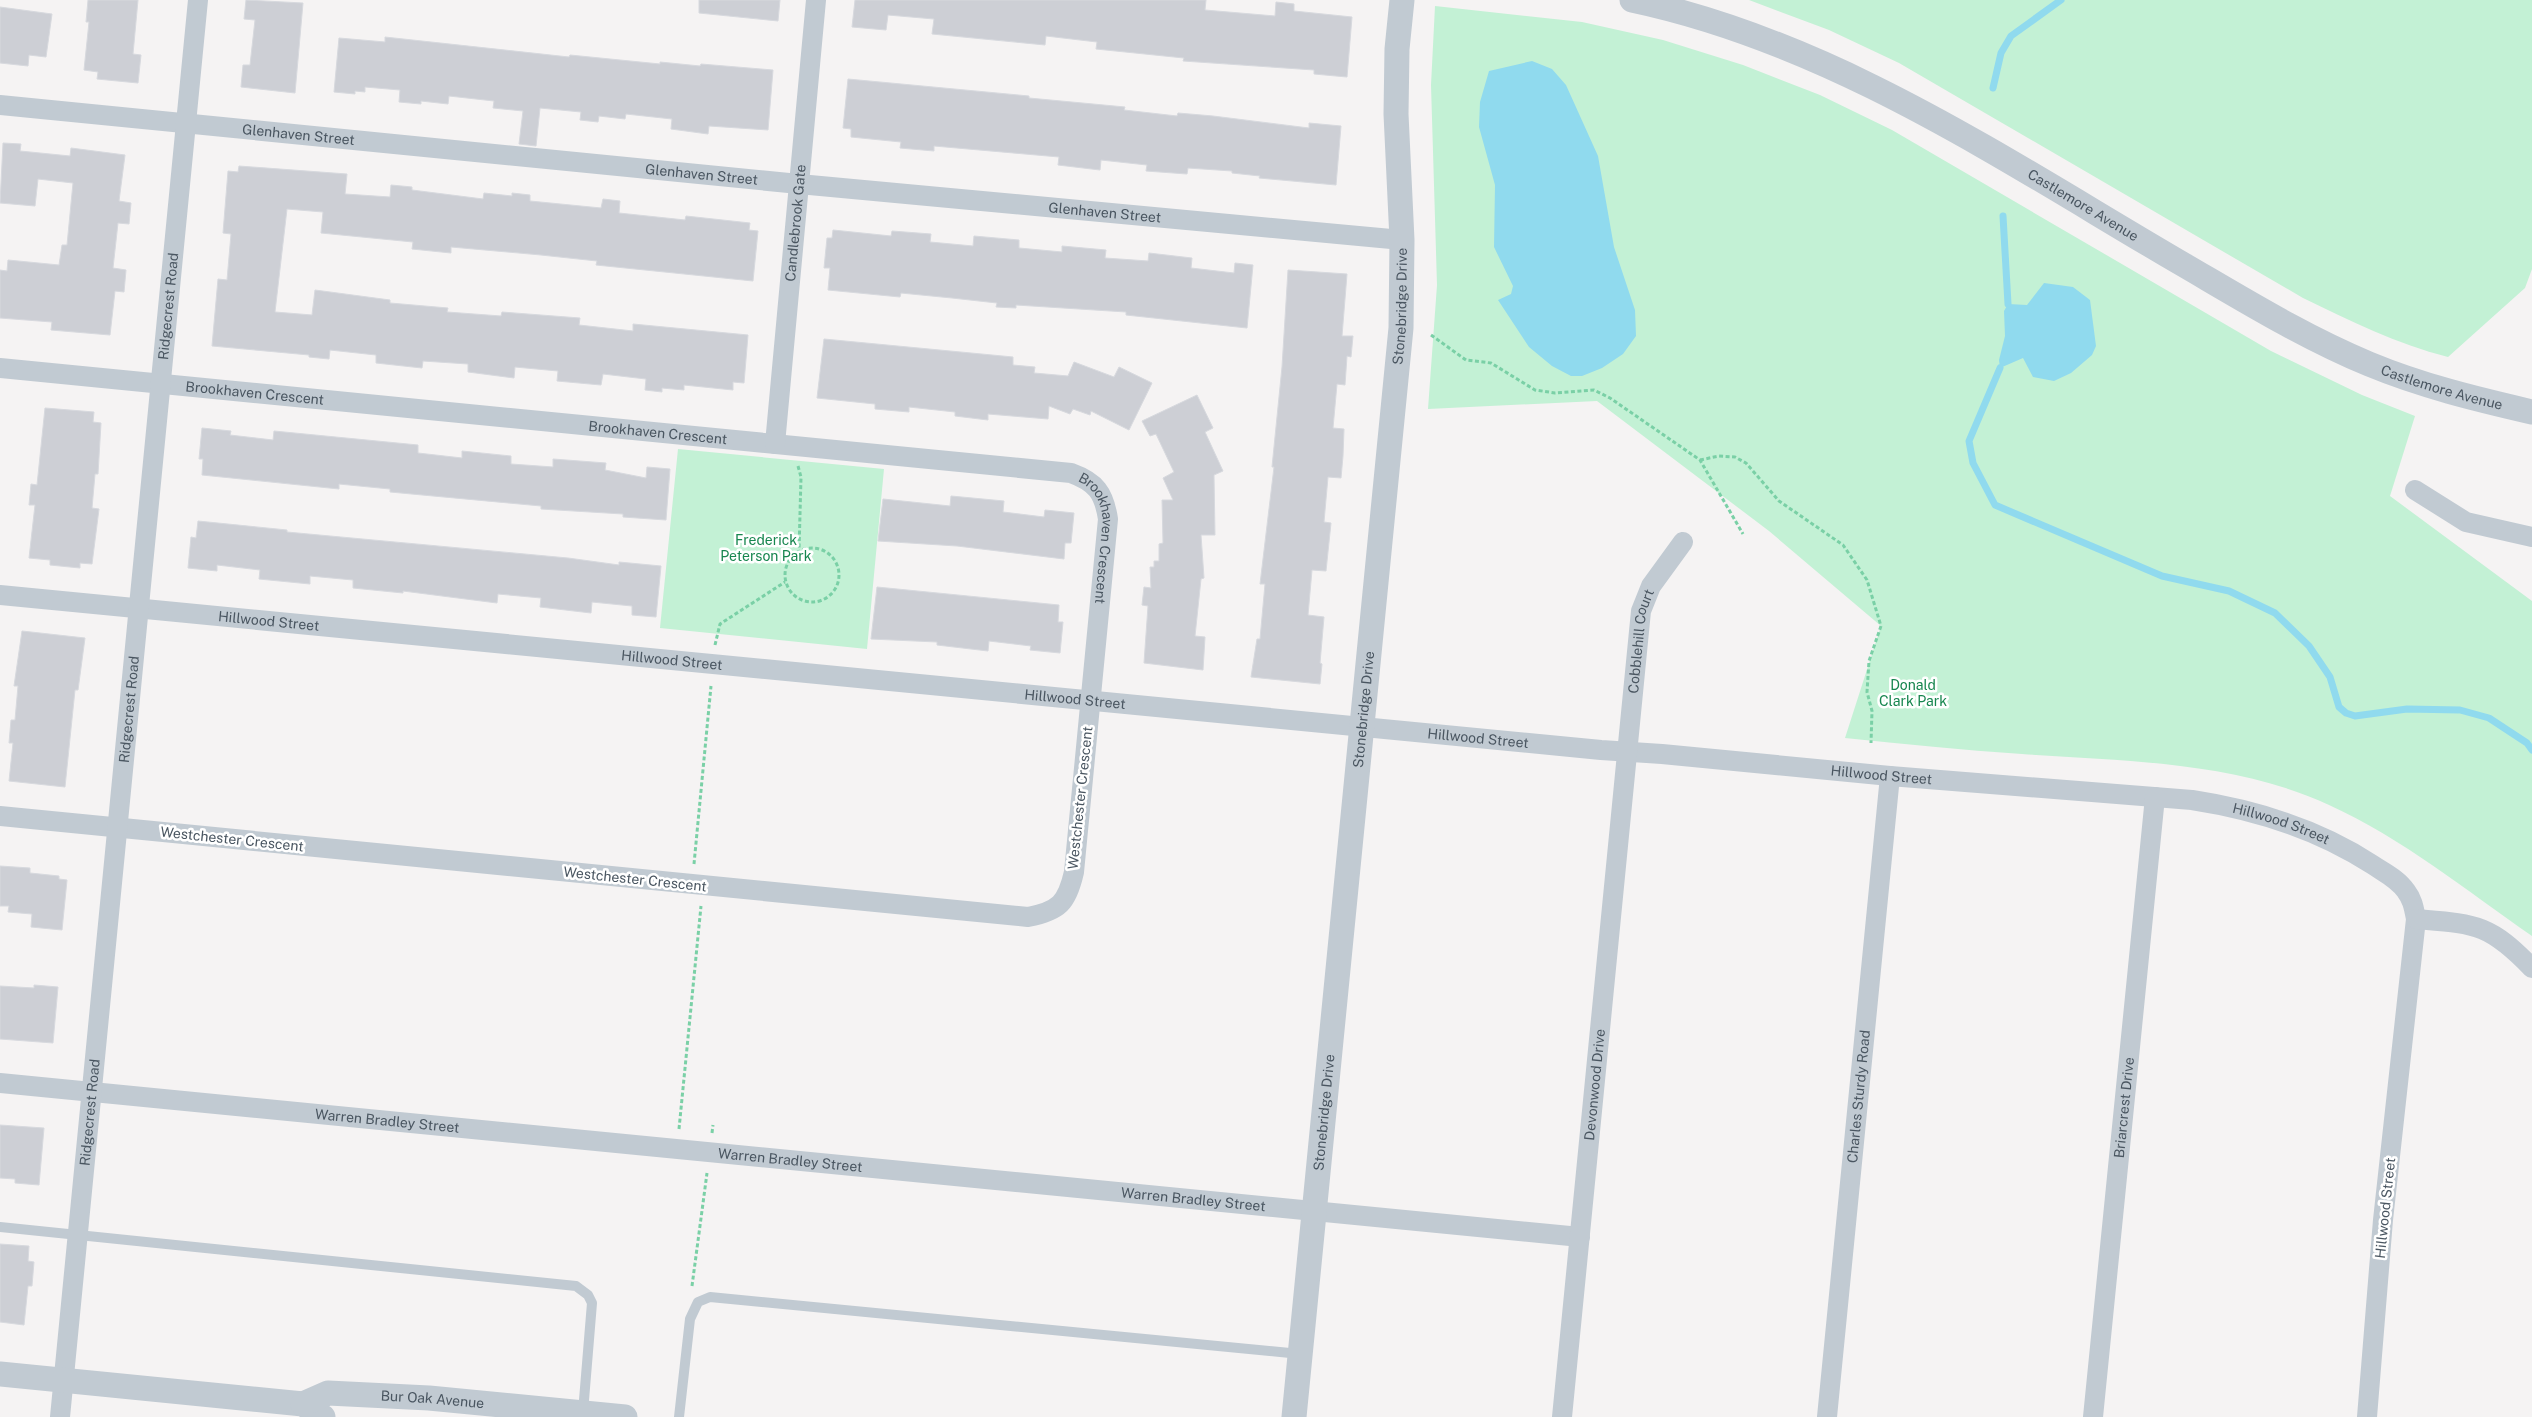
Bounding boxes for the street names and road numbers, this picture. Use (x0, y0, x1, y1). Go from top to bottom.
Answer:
street label: Glenhaven Street (242, 121, 356, 148)
street label: Glenhaven Street (645, 161, 759, 188)
street label: Candlebrook Gate (782, 164, 809, 282)
street label: Castlemore Avenue (2025, 166, 2142, 244)
street label: Glenhaven Street (1048, 199, 1162, 226)
street label: Stonebridge Drive (1389, 247, 1410, 365)
street label: Ridgecrest Road (155, 252, 181, 360)
street label: Castlemore Avenue (2379, 362, 2504, 413)
street label: Brookhaven Crescent (185, 378, 325, 408)
street label: Brookhaven Crescent (588, 418, 728, 447)
street label: Brookhaven Crescent (1076, 469, 1116, 605)
street label: Cobblehill Court (1625, 587, 1657, 694)
street label: Hillwood Street (217, 608, 320, 634)
street label: Hillwood Street (621, 647, 723, 673)
street label: Stonebridge Drive (1350, 650, 1377, 769)
street label: Ridgecrest Road (116, 655, 142, 764)
street label: Hillwood Street (1024, 686, 1126, 712)
street label: Hillwood Street (1427, 725, 1529, 751)
street label: Westchester Crescent (1065, 726, 1095, 870)
street label: Hillwood Street (1830, 762, 1933, 787)
street label: Hillwood Street (2231, 800, 2332, 847)
street label: Westchester Crescent (160, 824, 304, 854)
street label: Westchester Crescent (563, 864, 707, 894)
street label: Devonwood Drive (1581, 1028, 1608, 1141)
street label: Charles Sturdy Road (1844, 1029, 1873, 1164)
street label: Stonebridge Drive (1310, 1053, 1338, 1172)
street label: Briarcrest Drive (2111, 1056, 2137, 1159)
street label: Ridgecrest Road (76, 1058, 103, 1167)
street label: Warren Bradley Street (314, 1106, 460, 1136)
street label: Warren Bradley Street (717, 1145, 863, 1175)
street label: Hillwood Street (2372, 1157, 2398, 1259)
street label: Warren Bradley Street (1120, 1184, 1266, 1214)
street label: Bur Oak Avenue (380, 1388, 485, 1411)

